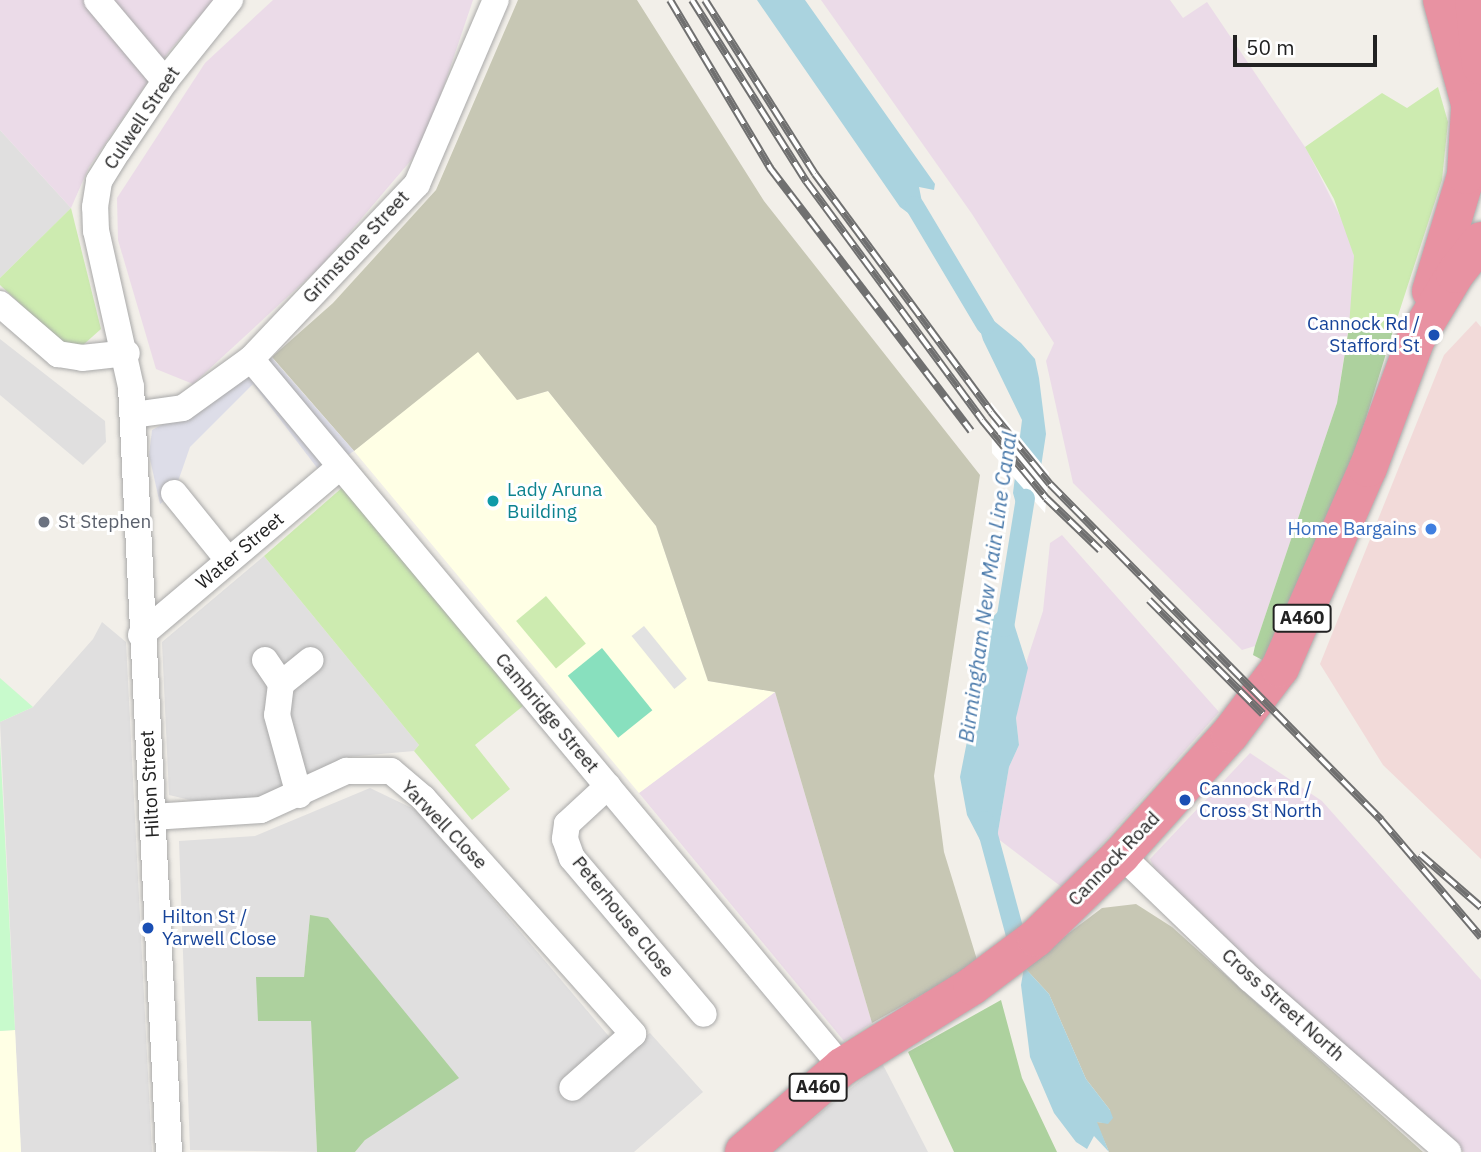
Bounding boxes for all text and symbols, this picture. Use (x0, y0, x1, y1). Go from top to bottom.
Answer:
scale bar (1236, 21, 1380, 65)
text: 50 m (1246, 33, 1295, 61)
street label: Culwell Street (99, 62, 185, 174)
street label: Grimstone Street (298, 186, 414, 308)
place label: Cannock Rd / Stafford St (1307, 313, 1420, 357)
marker: Cannock Rd / Stafford St (1426, 327, 1442, 343)
water label: Birmingham New Main Line Canal (953, 430, 1021, 744)
place label: Lady Aruna Building (507, 479, 603, 523)
marker: Lady Aruna Building (485, 493, 501, 509)
street label: Water Street (192, 508, 288, 594)
place label: St Stephen (58, 511, 151, 533)
marker: St Stephen (36, 514, 52, 530)
place label: Home Bargains (1287, 518, 1417, 540)
marker: Home Bargains (1423, 521, 1439, 537)
road number: A460 (1272, 604, 1332, 632)
street label: Cambridge Street (490, 649, 604, 777)
street label: Hilton Street (136, 730, 164, 838)
street label: Yarwell Close (396, 776, 492, 874)
place label: Cannock Rd / Cross St North (1199, 778, 1322, 822)
marker: Cannock Rd / Cross St North (1177, 792, 1193, 808)
street label: Cannock Road (1063, 807, 1165, 911)
street label: Peterhouse Close (567, 852, 679, 982)
place label: Hilton St / Yarwell Close (162, 906, 276, 950)
marker: Hilton St / Yarwell Close (140, 920, 156, 936)
street label: Cross Street North (1217, 944, 1349, 1066)
road number: A460 (788, 1072, 848, 1102)

